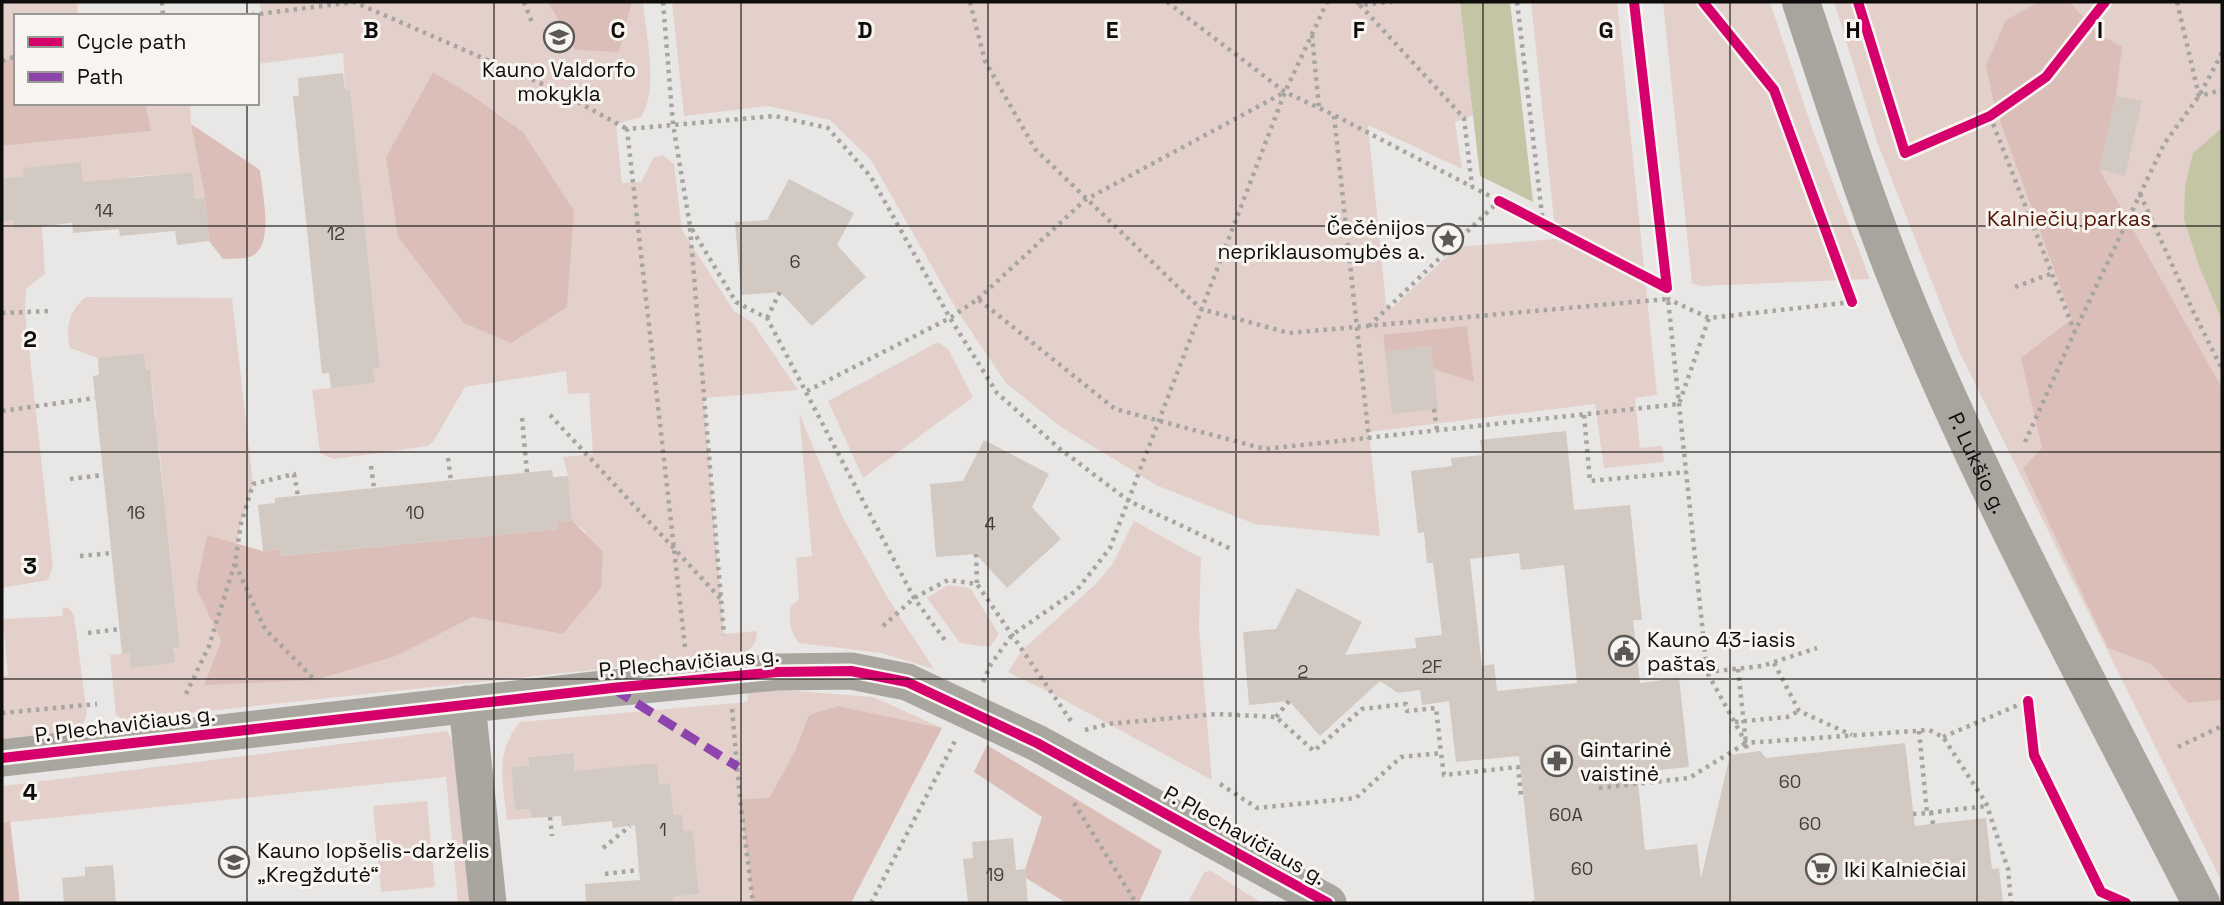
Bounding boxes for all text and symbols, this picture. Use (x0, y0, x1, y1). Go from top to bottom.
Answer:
legend (14, 14, 259, 105)
text: B (363, 15, 379, 45)
text: C (611, 15, 625, 45)
text: D (857, 15, 873, 45)
text: E (1106, 15, 1118, 45)
text: F (1353, 15, 1365, 45)
text: G (1598, 15, 1614, 45)
text: H (1845, 15, 1861, 45)
text: I (2097, 15, 2103, 45)
school or university icon: Kauno Valdorfo mokykla (542, 20, 576, 54)
text: Cycle path (77, 28, 186, 55)
place label: Kauno Valdorfo mokykla (482, 56, 636, 107)
text: Path (77, 63, 123, 90)
house number: 14 (95, 199, 113, 222)
park label: Kalniečių parkas (1987, 205, 2151, 232)
place label: Čečėnijos nepriklausomybės a. (1217, 214, 1425, 265)
house number: 12 (327, 222, 345, 245)
place icon: Čečėnijos nepriklausomybės a. (1431, 222, 1465, 256)
house number: 6 (789, 250, 801, 273)
text: 2 (23, 324, 37, 354)
street label: P. Lukšio g. (1943, 408, 2014, 518)
house number: 16 (127, 501, 145, 524)
house number: 10 (405, 501, 425, 524)
house number: 4 (984, 512, 996, 535)
text: 3 (23, 551, 37, 581)
place label: Kauno 43-iasis paštas (1647, 626, 1796, 677)
public building icon: Kauno 43-iasis paštas (1607, 634, 1641, 668)
street label: P. Plechavičiaus g. (597, 641, 781, 683)
house number: 2F (1422, 655, 1443, 678)
house number: 2 (1298, 660, 1308, 683)
street label: P. Plechavičiaus g. (33, 700, 217, 748)
place label: Gintarinė vaistinė (1580, 736, 1672, 787)
pharmacy icon: Gintarinė vaistinė (1540, 744, 1574, 778)
house number: 60 (1779, 770, 1801, 793)
text: 4 (23, 777, 38, 807)
street label: P. Plechavičiaus g. (1159, 779, 1331, 891)
house number: 60A (1549, 803, 1583, 826)
house number: 60 (1799, 812, 1821, 835)
house number: 1 (659, 818, 667, 841)
place label: Kauno lopšelis-darželis „Kregždutė“ (257, 837, 490, 888)
school or university icon: Kauno lopšelis-darželis „Kregždutė“ (217, 845, 251, 879)
supermarket icon: Iki Kalniečiai (1804, 852, 1838, 886)
place label: Iki Kalniečiai (1844, 856, 1966, 883)
house number: 60 (1571, 857, 1593, 880)
house number: 19 (986, 863, 1004, 886)

